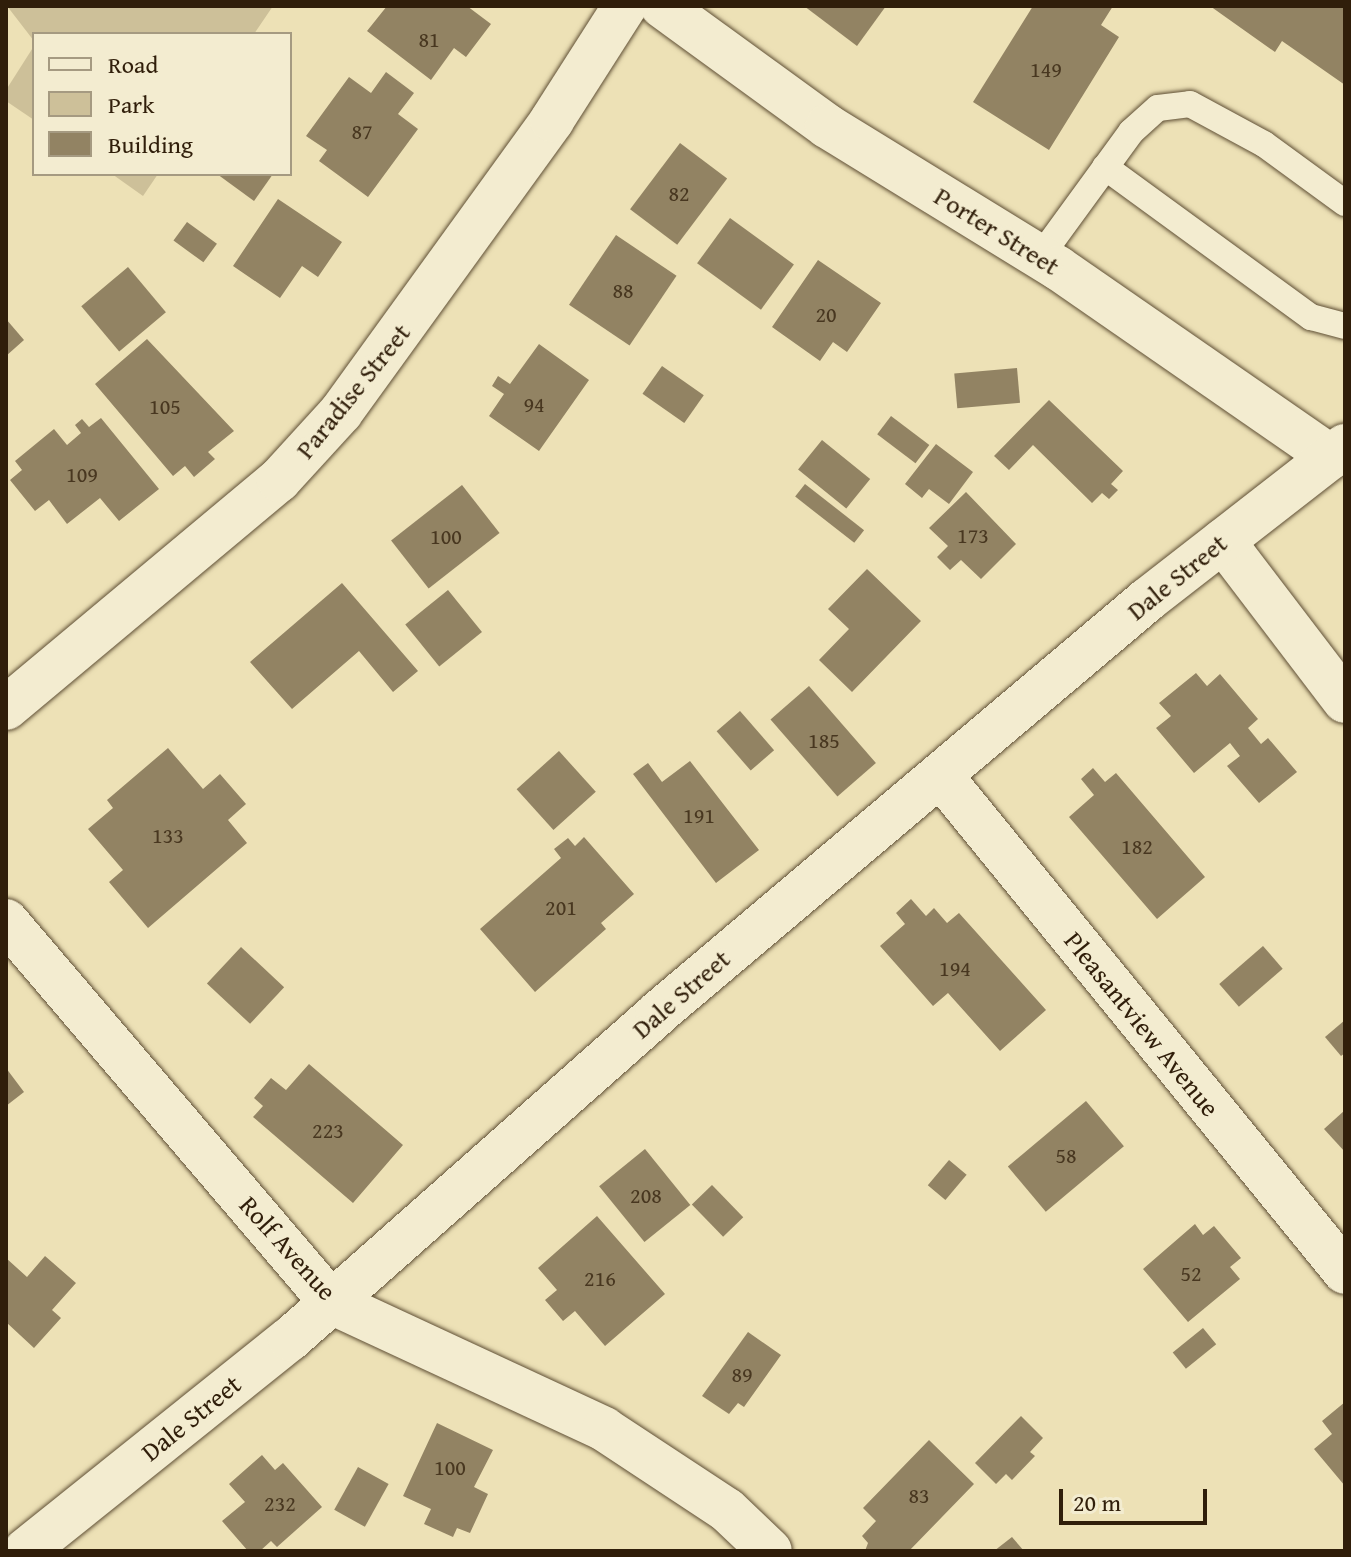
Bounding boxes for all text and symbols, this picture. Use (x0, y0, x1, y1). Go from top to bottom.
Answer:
house number: 81 (418, 27, 440, 53)
legend (32, 32, 292, 176)
text: Road (108, 47, 158, 82)
house number: 149 (1030, 57, 1062, 83)
text: Park (108, 87, 154, 122)
house number: 87 (351, 119, 373, 145)
text: Building (108, 127, 193, 162)
street label: Porter Street (929, 180, 1065, 282)
house number: 82 (668, 181, 690, 207)
house number: 88 (612, 278, 634, 304)
house number: 20 (815, 302, 837, 328)
street label: Paradise Street (289, 317, 417, 465)
house number: 94 (523, 392, 545, 418)
house number: 105 (149, 394, 181, 420)
house number: 109 (66, 462, 98, 488)
house number: 173 (957, 523, 989, 549)
house number: 100 (430, 524, 462, 550)
street label: Dale Street (1121, 527, 1233, 627)
house number: 185 (808, 728, 840, 754)
house number: 191 (683, 803, 715, 829)
house number: 133 (152, 823, 184, 849)
house number: 182 (1121, 834, 1153, 860)
house number: 201 (545, 895, 577, 921)
street label: Pleasantview Avenue (1058, 925, 1226, 1123)
street label: Dale Street (626, 943, 736, 1045)
house number: 194 (939, 956, 971, 982)
house number: 223 (312, 1118, 344, 1144)
house number: 58 (1055, 1143, 1077, 1169)
house number: 208 (630, 1183, 662, 1209)
street label: Rolf Avenue (233, 1189, 343, 1307)
house number: 52 (1180, 1261, 1202, 1287)
house number: 216 (584, 1266, 616, 1292)
house number: 89 (731, 1362, 753, 1388)
street label: Dale Street (135, 1368, 247, 1468)
house number: 100 (434, 1455, 466, 1481)
scale bar (1063, 1473, 1211, 1523)
house number: 83 (908, 1483, 930, 1509)
text: 20 m (1073, 1485, 1121, 1520)
house number: 232 (264, 1491, 296, 1517)

